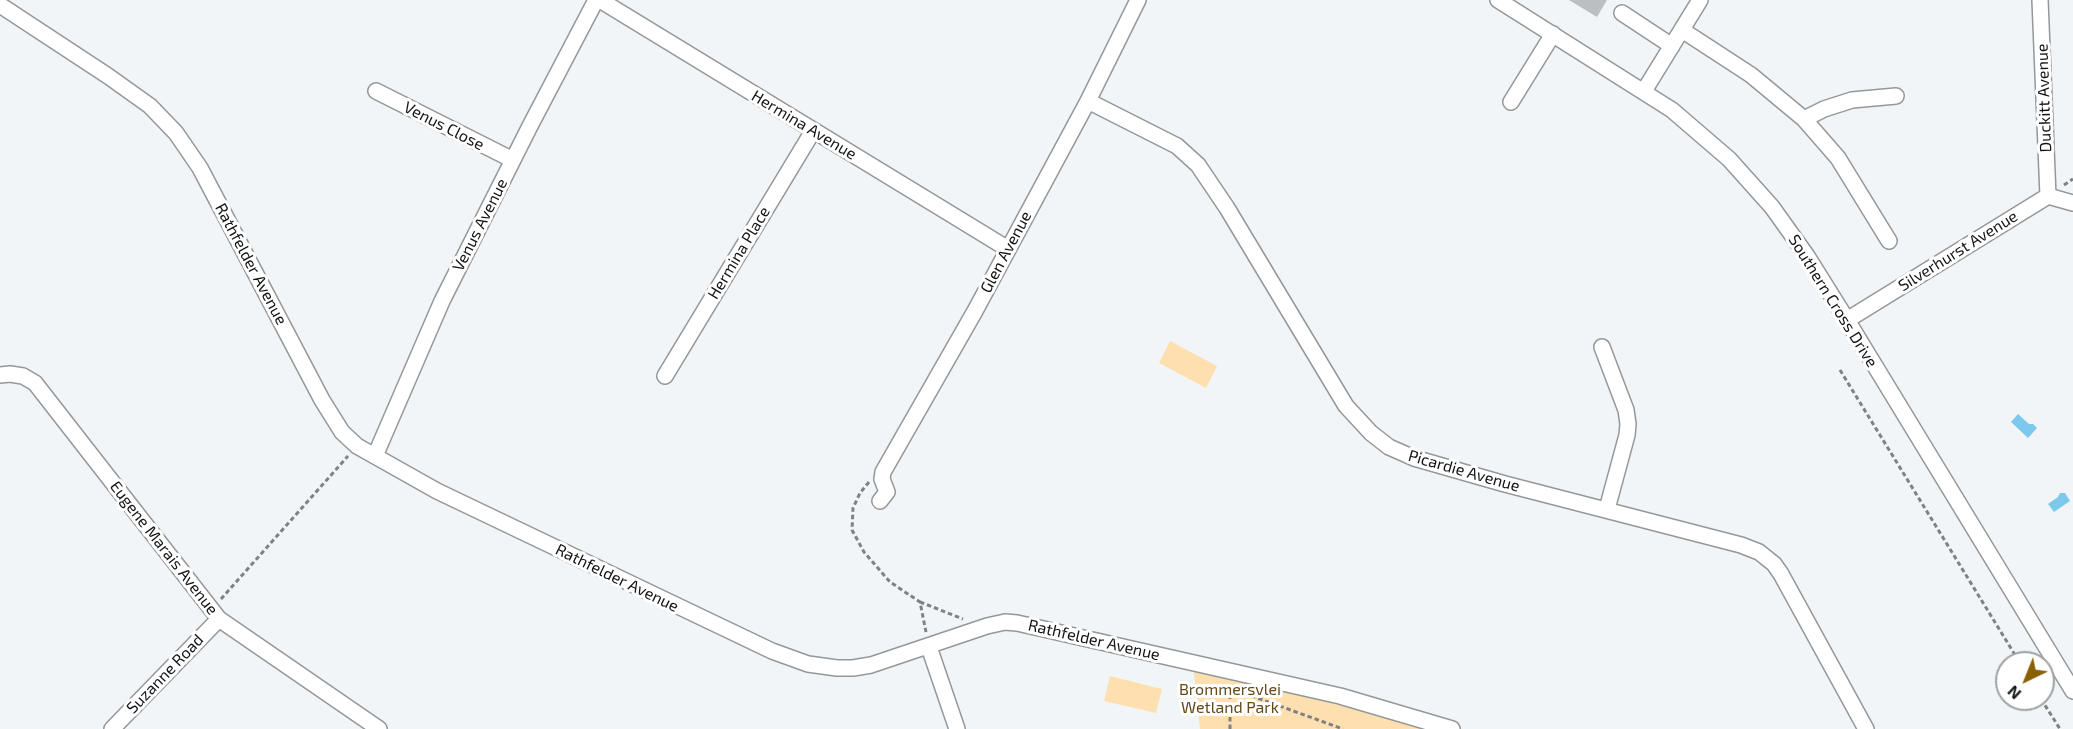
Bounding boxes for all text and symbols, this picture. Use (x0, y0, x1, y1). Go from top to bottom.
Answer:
street label: Duckitt Avenue (2033, 43, 2055, 153)
street label: Hermina Avenue (748, 86, 860, 164)
street label: Venus Close (401, 98, 487, 154)
street label: Venus Avenue (448, 175, 512, 275)
street label: Rathfelder Avenue (211, 200, 291, 328)
street label: Hermina Place (704, 203, 774, 303)
street label: Silverhurst Avenue (1895, 207, 2021, 295)
street label: Glen Avenue (976, 208, 1036, 296)
street label: Southern Cross Drive (1784, 231, 1882, 371)
street label: Picardie Avenue (1406, 446, 1522, 496)
street label: Eugene Marais Avenue (106, 477, 222, 619)
street label: Rathfelder Avenue (552, 540, 682, 616)
street label: Rathfelder Avenue (1026, 615, 1162, 665)
street label: Suzanne Road (122, 630, 208, 718)
north arrow (1995, 651, 2055, 711)
park label: Brommersvlei Wetland Park (1179, 680, 1281, 718)
text: N (2003, 682, 2024, 704)

